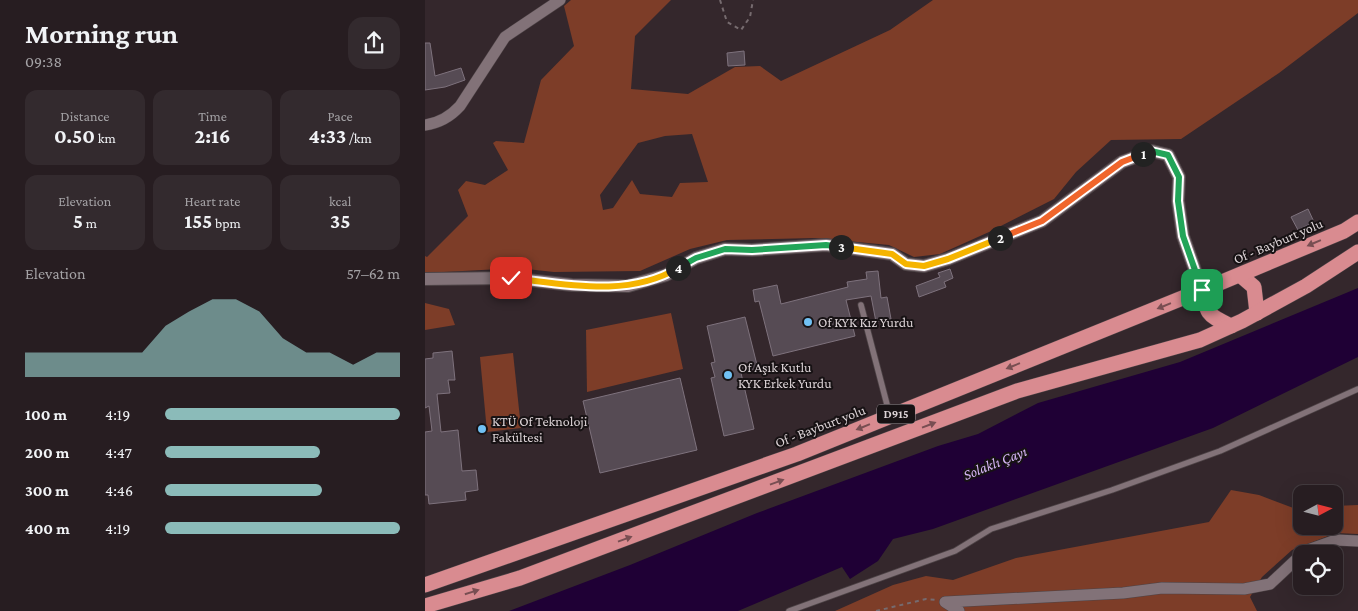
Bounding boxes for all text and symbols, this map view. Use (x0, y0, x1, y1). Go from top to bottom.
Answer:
button: share (348, 17, 400, 69)
text: Morning run (25, 18, 178, 49)
text: 09:38 (25, 53, 62, 70)
text: Distance (60, 108, 109, 124)
text: Time (198, 108, 227, 124)
text: Pace (328, 108, 353, 124)
text: 0.50 (54, 124, 95, 148)
text: 2:16 (195, 124, 230, 148)
text: 4:33 (309, 124, 346, 148)
text: km (95, 130, 116, 146)
text: /km (346, 130, 372, 146)
pin: 1 (1131, 142, 1155, 166)
text: 1 (1141, 146, 1146, 162)
text: Elevation (58, 193, 111, 209)
text: Heart rate (185, 193, 240, 209)
text: kcal (329, 193, 351, 209)
text: 5 (73, 209, 83, 233)
text: 155 (184, 209, 212, 233)
text: 35 (330, 209, 350, 233)
text: m (83, 215, 97, 231)
text: bpm (212, 215, 241, 231)
street label: Of - Bayburt yolu (1231, 215, 1326, 267)
pin: 2 (987, 226, 1013, 250)
text: 2 (997, 230, 1004, 246)
pin: 3 (829, 234, 853, 260)
text: 3 (838, 239, 845, 255)
one-way arrow (1307, 240, 1321, 248)
pin: 4 (665, 256, 691, 280)
pin (490, 257, 532, 299)
text: 4 (675, 260, 682, 276)
icon: check (497, 264, 525, 292)
text: Elevation (25, 265, 86, 282)
text: 57–62 m (346, 265, 400, 282)
pin (1181, 269, 1223, 311)
icon: arrive (1188, 276, 1216, 304)
one-way arrow (1156, 302, 1171, 310)
place label: Of KYK Kız Yurdu (818, 314, 914, 330)
marker: Of KYK Kız Yurdu (802, 316, 814, 328)
place label: Of Aşık Kutlu KYK Erkek Yurdu (738, 359, 832, 391)
one-way arrow (1006, 363, 1021, 371)
marker: Of Aşık Kutlu KYK Erkek Yurdu (722, 369, 734, 381)
street label: Of - Bayburt yolu (773, 401, 868, 451)
road number: D915 (877, 404, 915, 424)
text: 100 m (25, 406, 67, 423)
text: 4:19 (105, 406, 130, 423)
place label: KTÜ Of Teknoloji Fakültesi (492, 413, 588, 445)
one-way arrow (922, 420, 936, 428)
marker: KTÜ Of Teknoloji Fakültesi (476, 423, 488, 435)
one-way arrow (855, 423, 870, 431)
water label: Solaklı Çayı (961, 443, 1030, 484)
text: 200 m (25, 444, 69, 461)
text: 4:47 (105, 444, 132, 461)
one-way arrow (770, 478, 785, 486)
text: 300 m (25, 482, 69, 499)
text: 4:46 (105, 482, 133, 499)
north arrow (1293, 485, 1343, 535)
map controls (1293, 485, 1343, 595)
text: 400 m (25, 520, 70, 537)
text: 4:19 (105, 520, 130, 537)
one-way arrow (618, 535, 633, 543)
button: locate (1293, 545, 1343, 595)
one-way arrow (464, 588, 479, 596)

